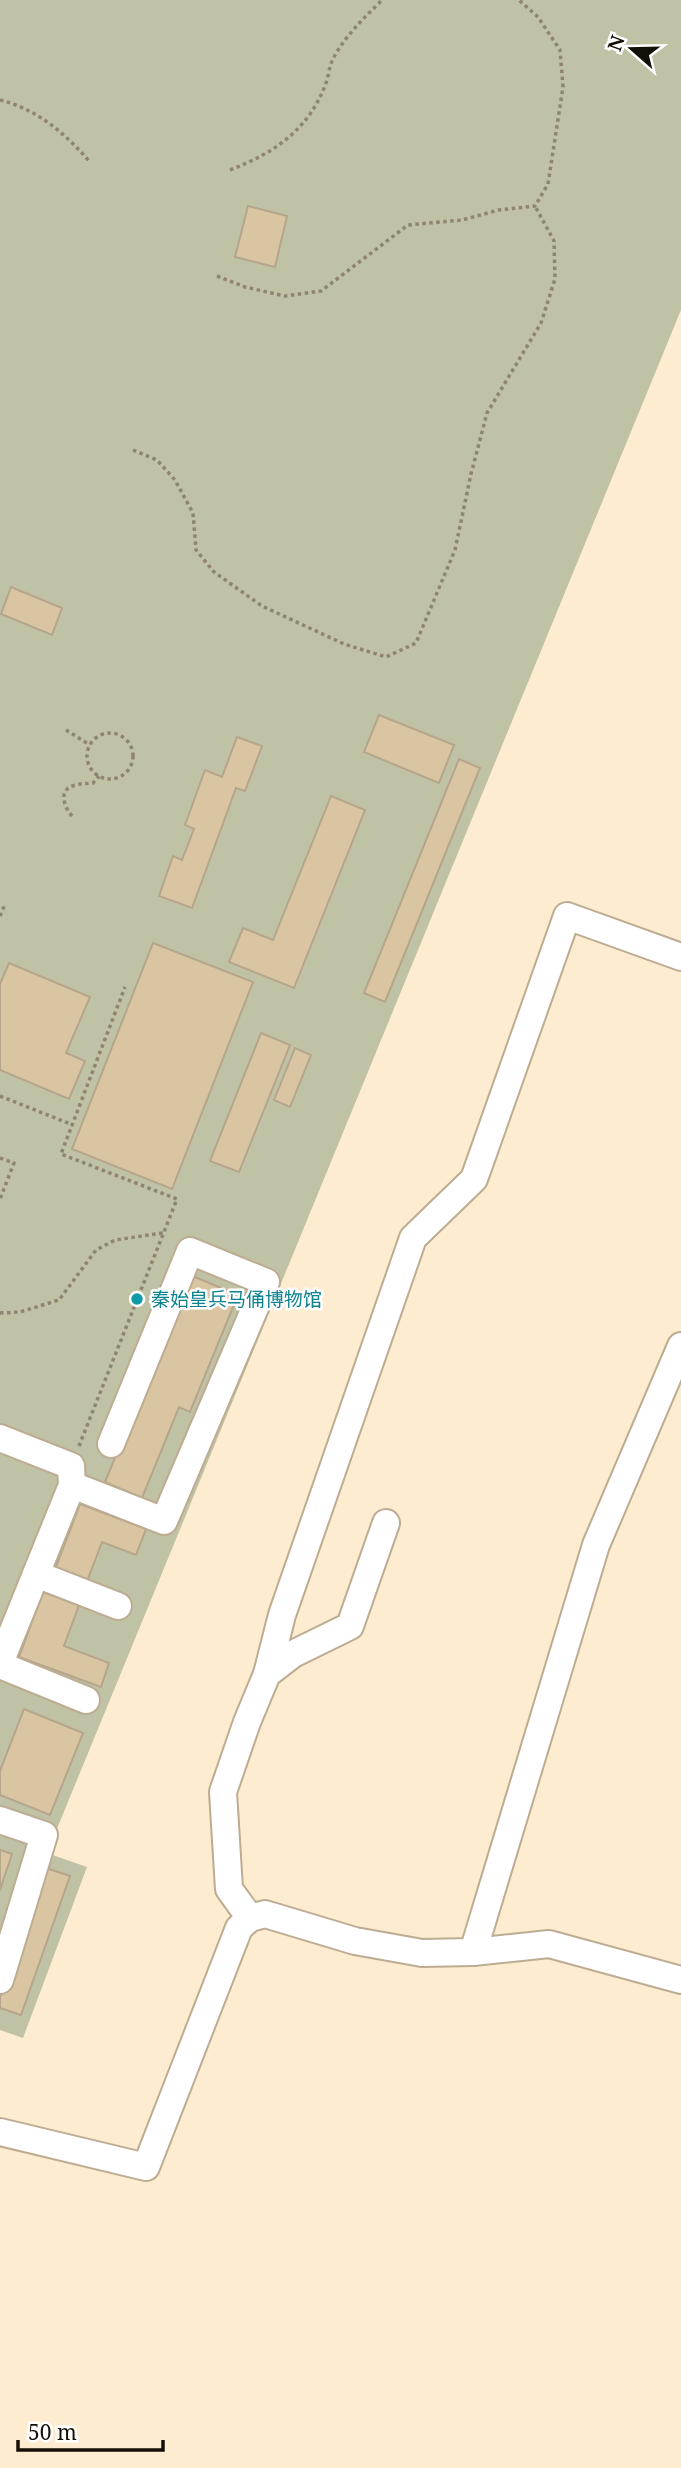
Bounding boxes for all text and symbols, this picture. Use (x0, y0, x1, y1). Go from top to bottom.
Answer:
north arrow (597, 14, 667, 84)
text: N (601, 32, 631, 55)
place label: 秦始皇兵马俑博物馆 (151, 1286, 322, 1312)
marker: 秦始皇兵马俑博物馆 (129, 1291, 145, 1307)
scale bar (18, 2408, 163, 2452)
text: 50 m (28, 2418, 77, 2446)

